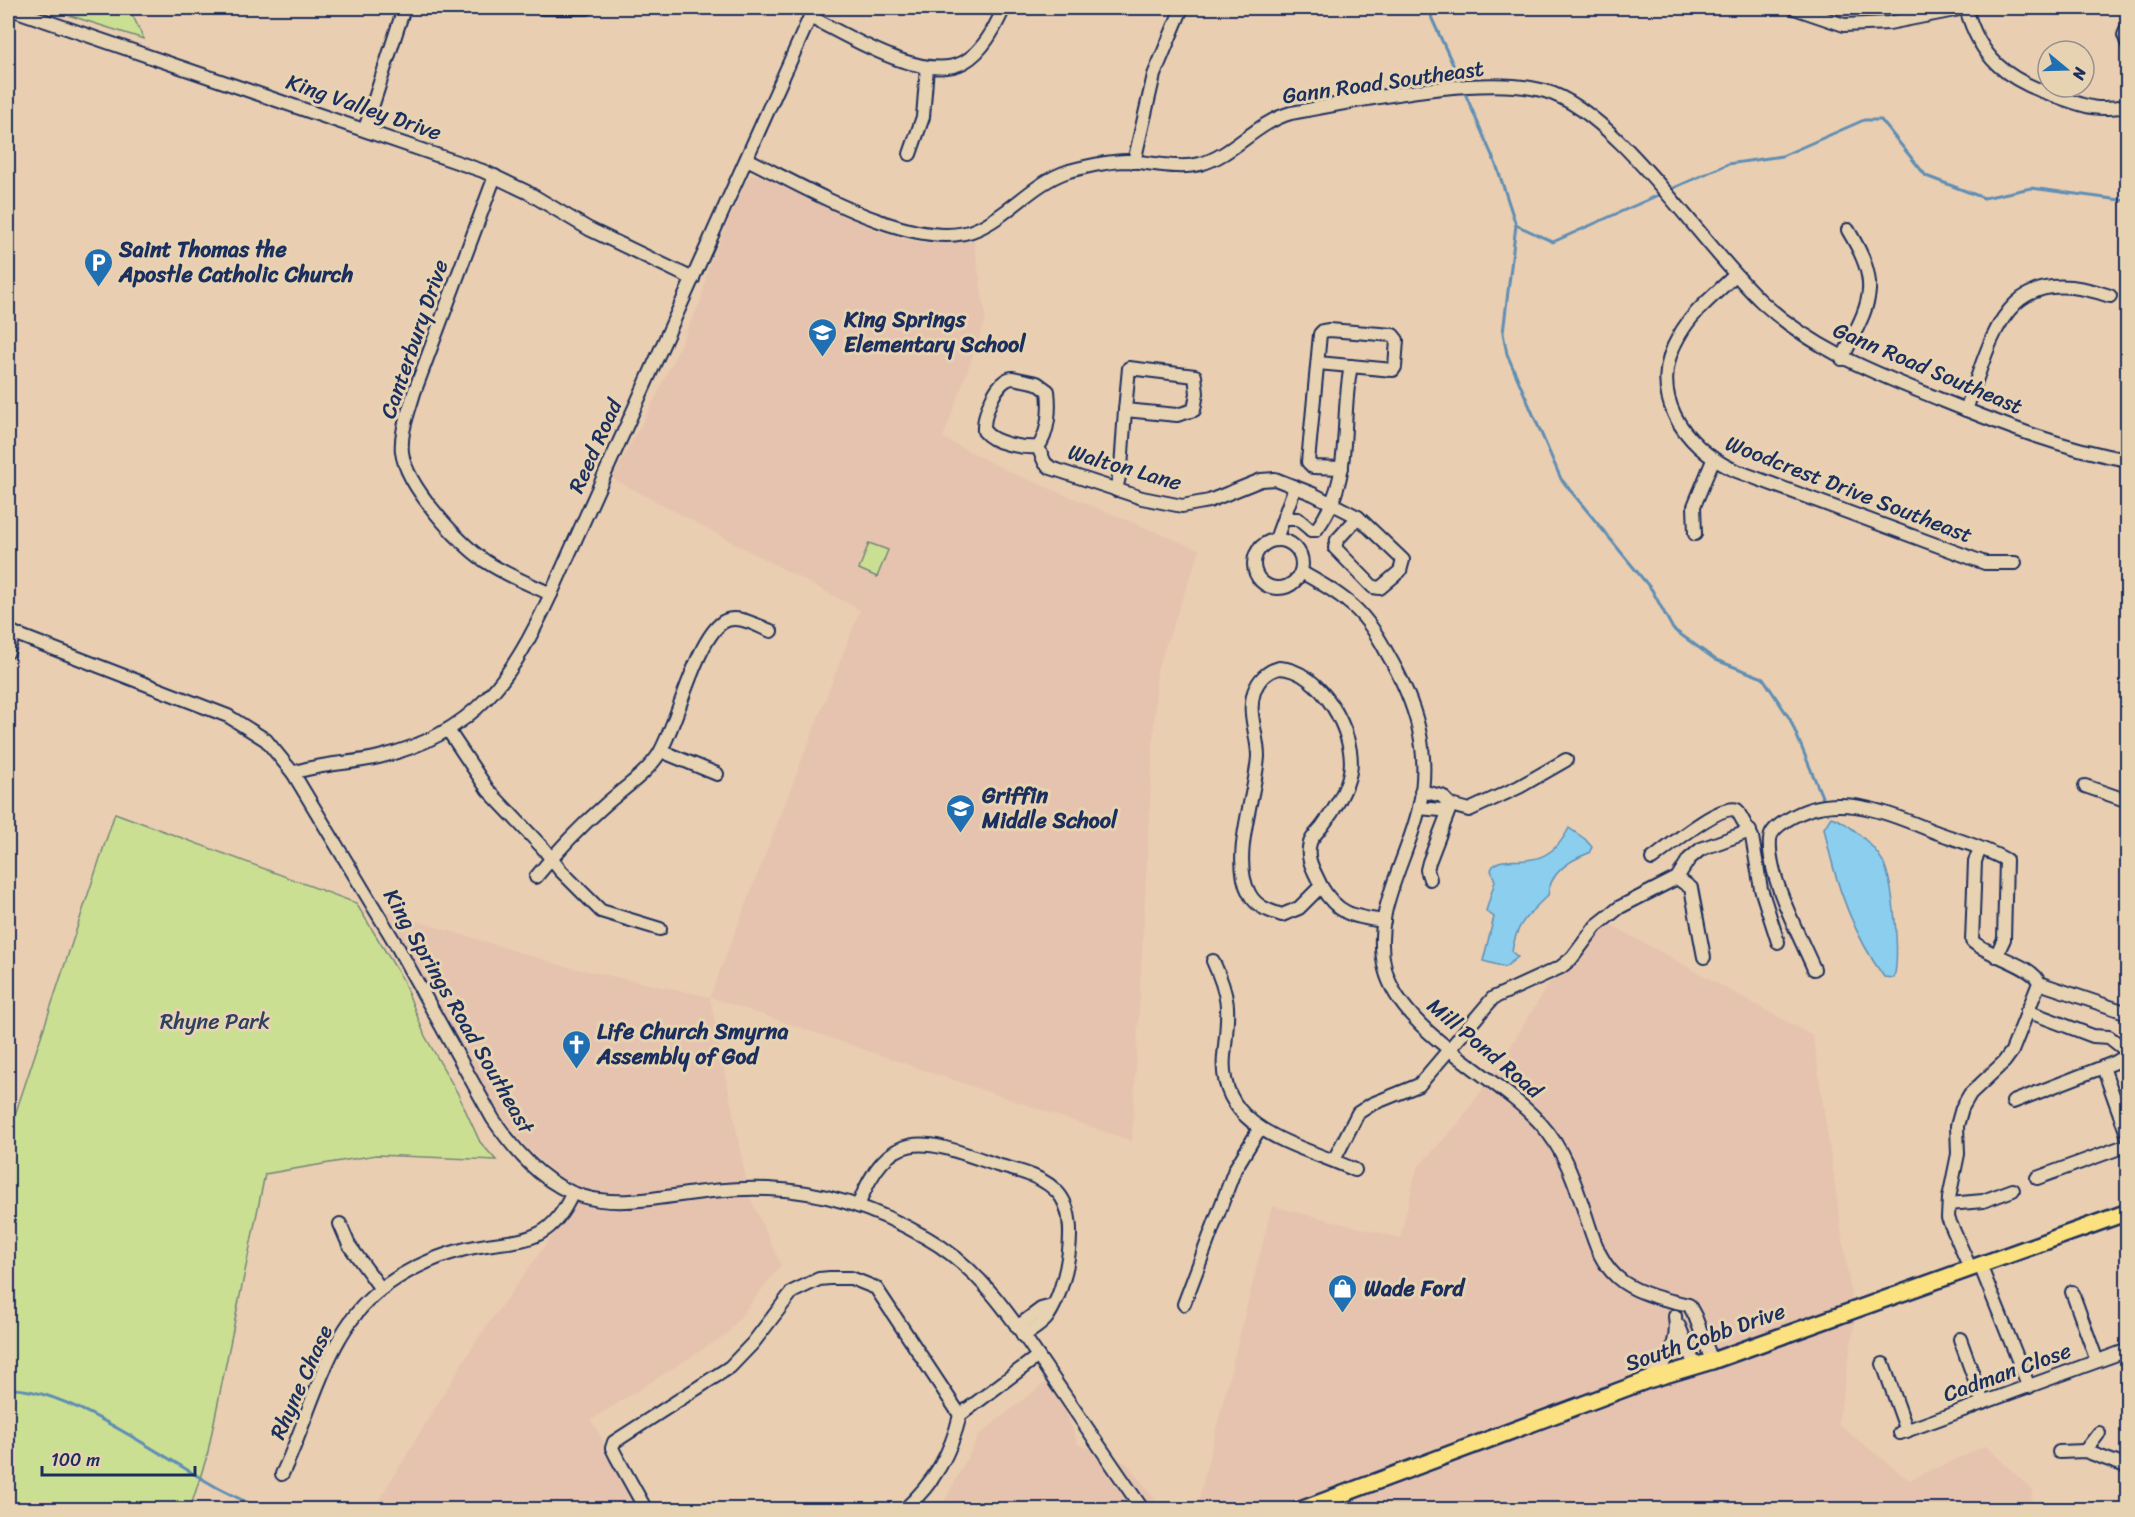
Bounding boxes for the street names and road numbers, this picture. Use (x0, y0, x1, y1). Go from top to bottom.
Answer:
street label: Gann Road Southeast (1280, 48, 1487, 115)
street label: King Valley Drive (281, 62, 447, 152)
street label: Canterbury Drive (369, 254, 459, 424)
street label: Gann Road Southeast (1827, 310, 2030, 426)
street label: Reed Road (557, 391, 634, 500)
street label: Woodcrest Drive Southeast (1720, 424, 1979, 554)
street label: Walton Lane (1063, 432, 1187, 502)
street label: King Springs Road Southeast (373, 881, 546, 1142)
street label: Mill Pond Road (1418, 987, 1553, 1110)
street label: South Cobb Drive (1619, 1291, 1791, 1383)
street label: Rhyne Chase (258, 1318, 344, 1446)
street label: Cadman Close (1937, 1331, 2077, 1413)

